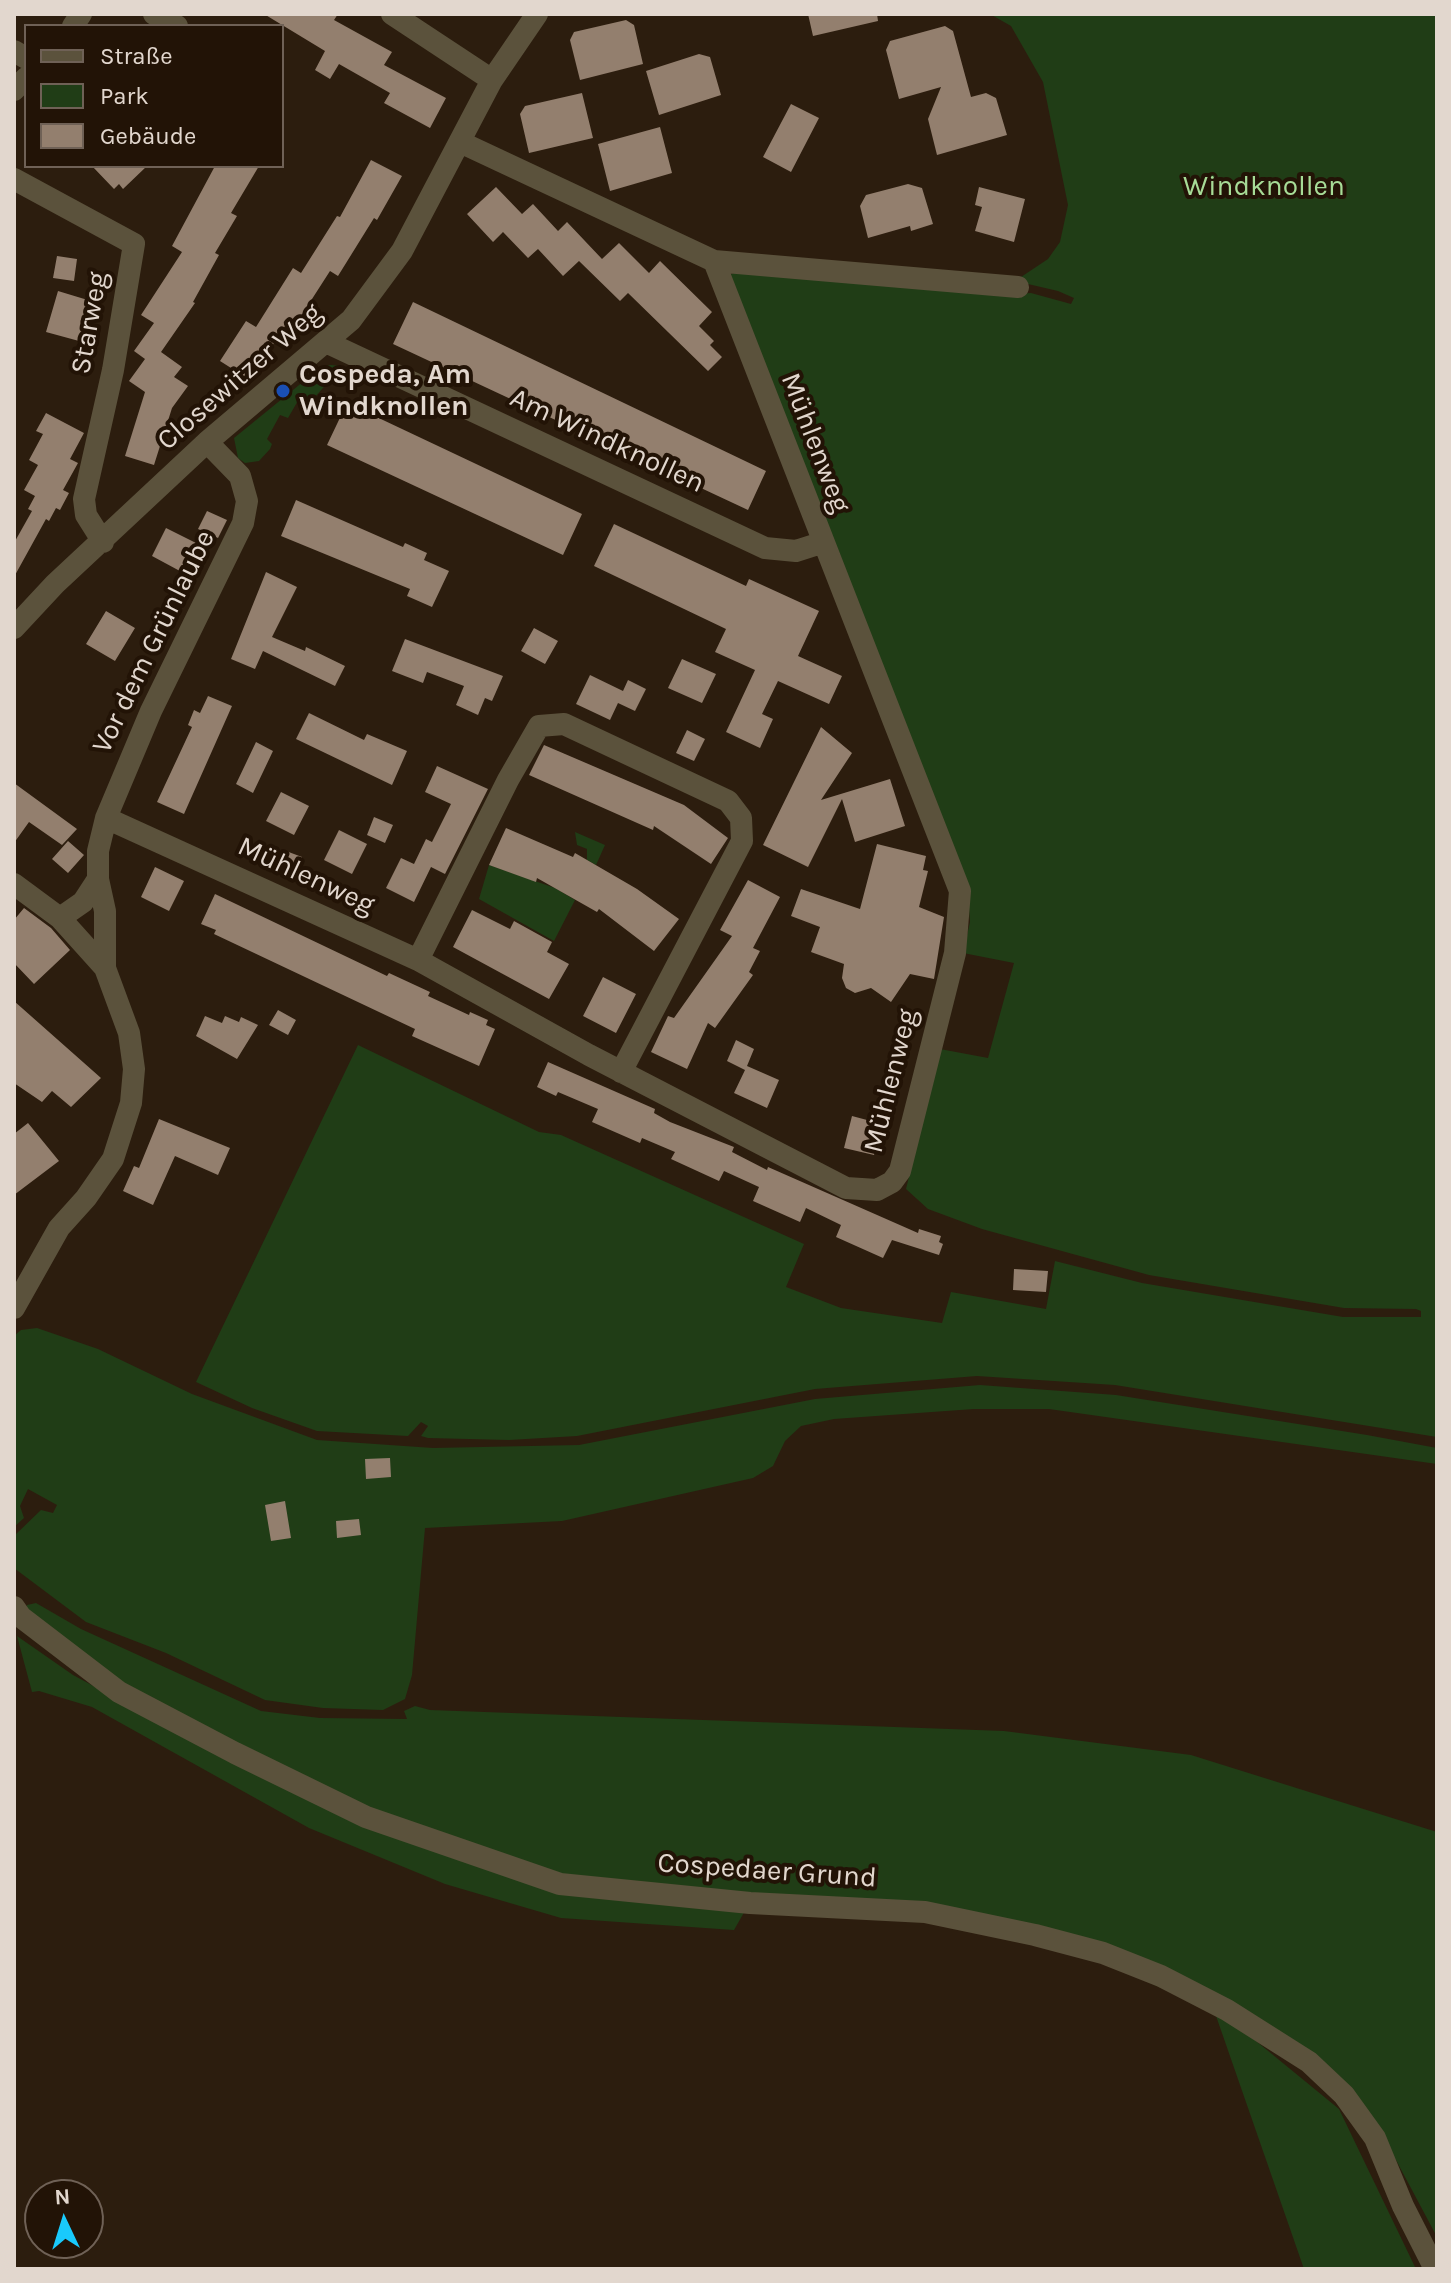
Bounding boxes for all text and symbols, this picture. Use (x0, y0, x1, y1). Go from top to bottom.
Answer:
legend (24, 24, 284, 168)
text: Straße (100, 42, 172, 70)
text: Park (100, 82, 149, 110)
text: Gebäude (100, 122, 196, 150)
park label: Windknollen (1183, 170, 1345, 204)
street label: Starweg (64, 269, 116, 377)
street label: Closewitzer Weg (151, 296, 329, 458)
place label: Cospeda, Am Windknollen (299, 358, 471, 424)
street label: Mühlenweg (773, 368, 857, 518)
street label: Am Windknollen (504, 381, 710, 501)
marker: Cospeda, Am Windknollen (274, 382, 292, 400)
street label: Vor dem Grünlaube (85, 525, 223, 759)
street label: Mühlenweg (232, 830, 380, 922)
street label: Mühlenweg (857, 1006, 925, 1156)
street label: Cospedaer Grund (656, 1847, 878, 1895)
north arrow (24, 2179, 104, 2259)
text: N (54, 2184, 71, 2211)

